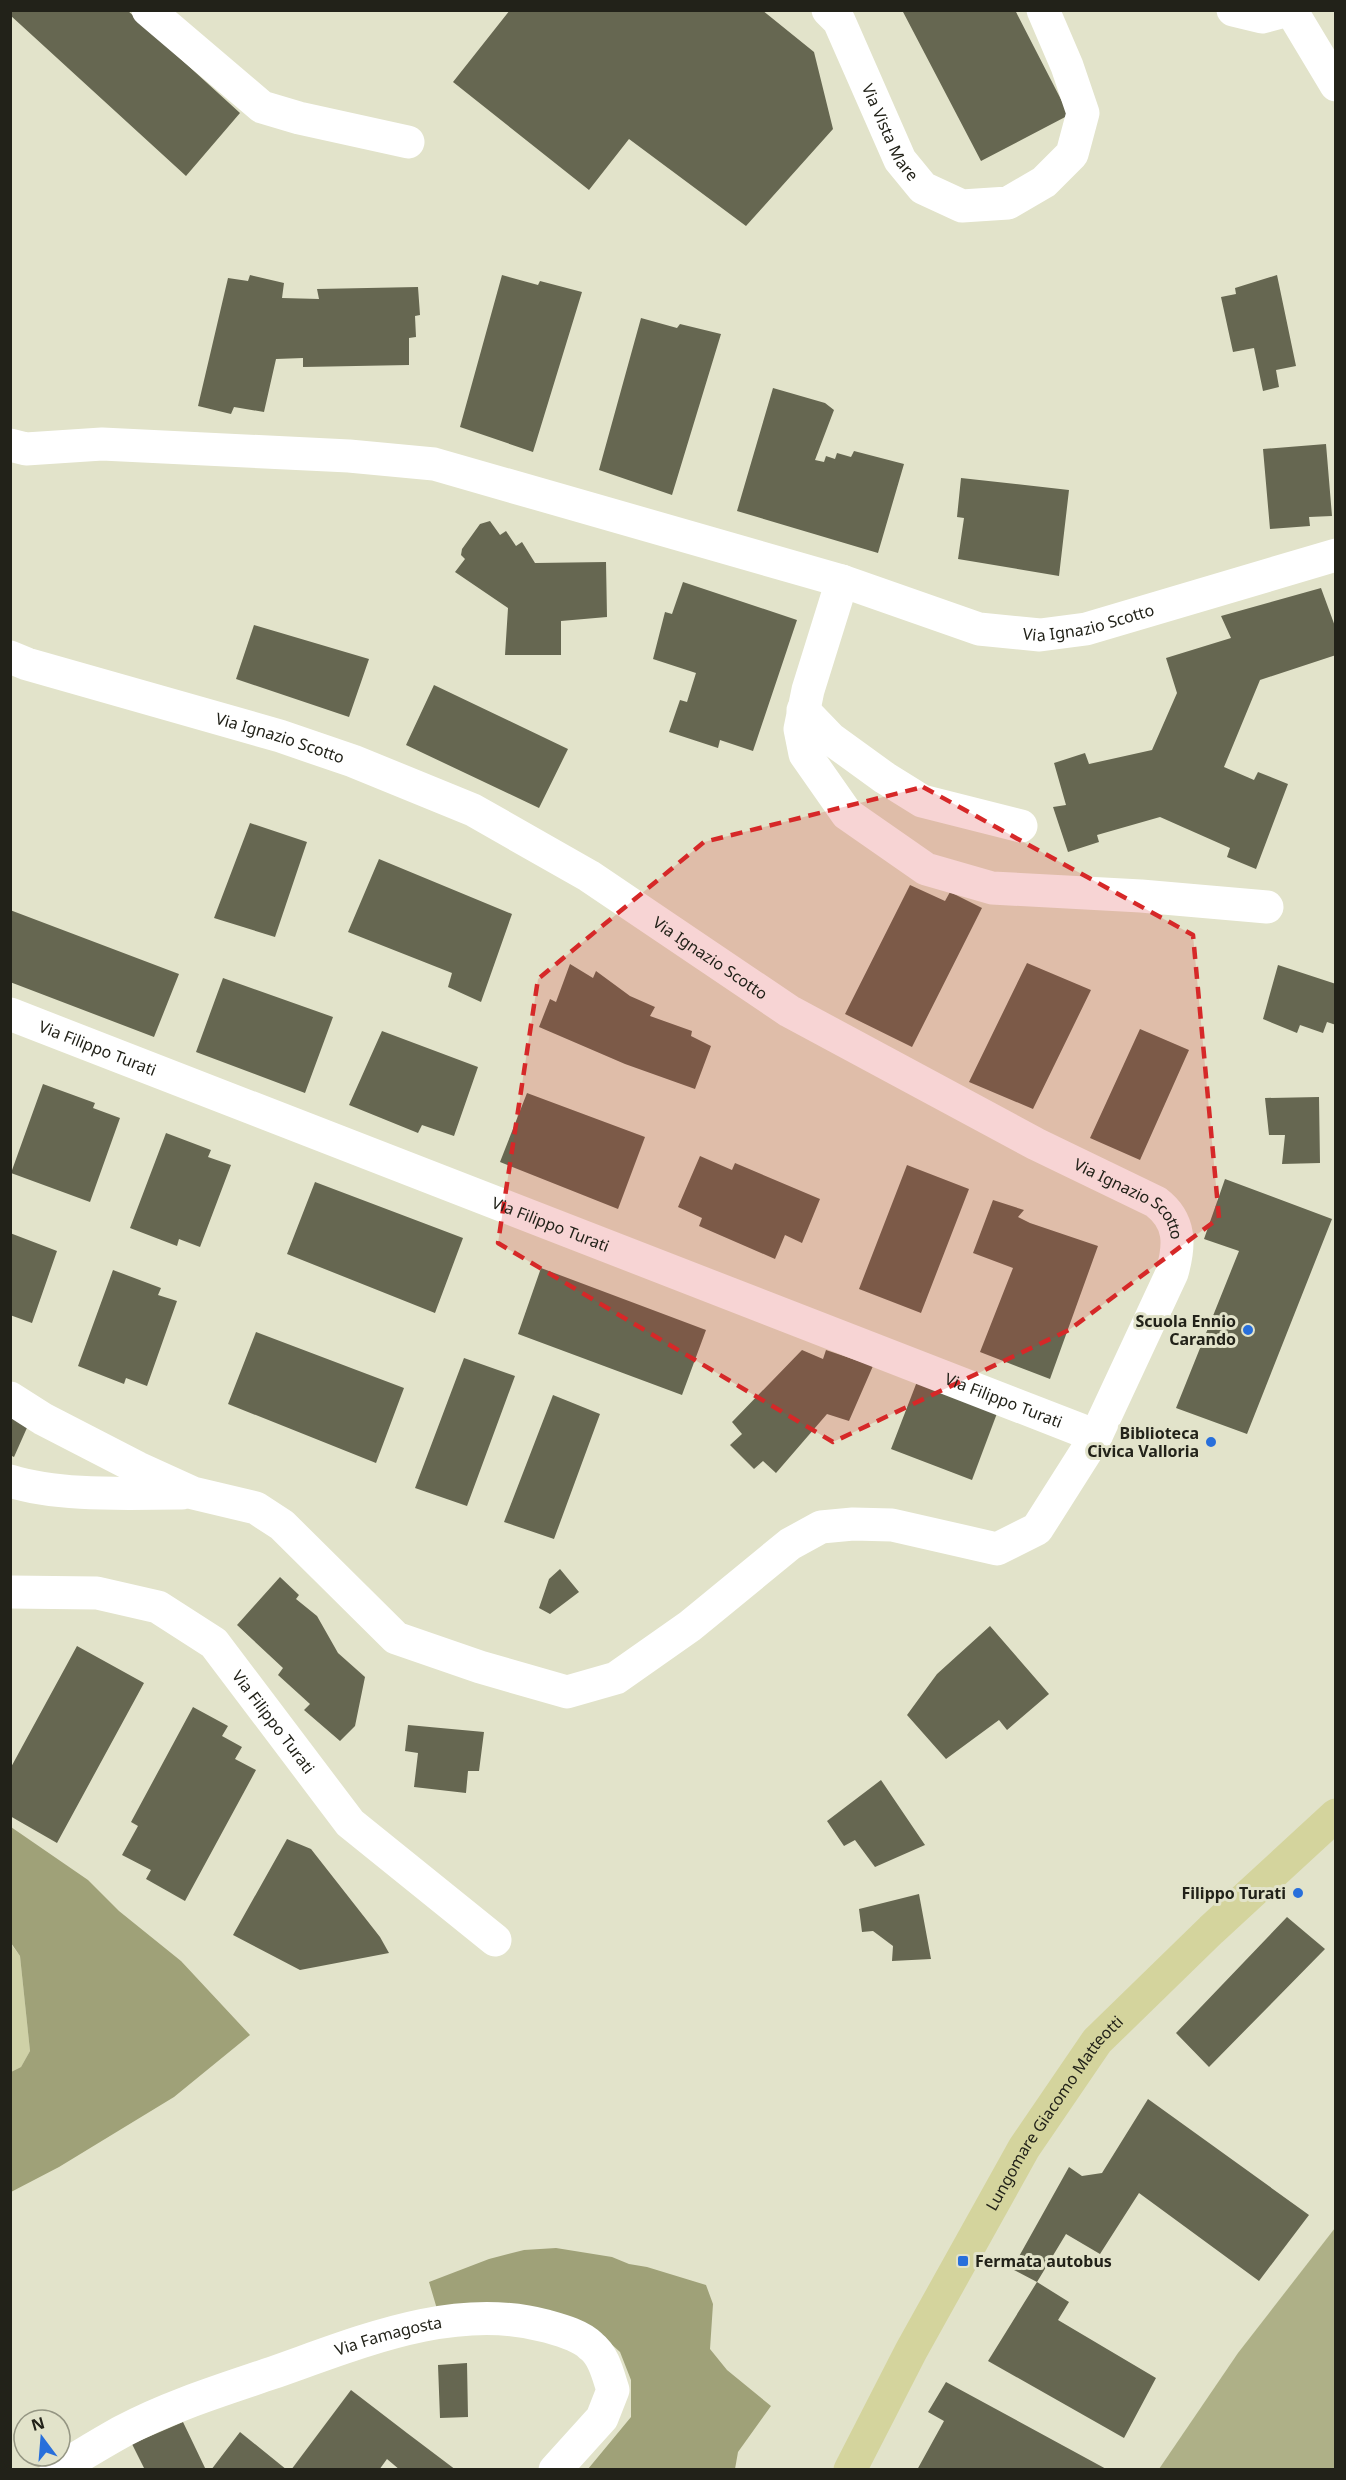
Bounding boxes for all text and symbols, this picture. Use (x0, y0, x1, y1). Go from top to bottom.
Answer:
street label: Via Vista Mare (857, 80, 924, 185)
street label: Via Ignazio Scotto (1022, 598, 1157, 646)
street label: Via Ignazio Scotto (213, 707, 347, 768)
street label: Via Ignazio Scotto (649, 911, 772, 1004)
street label: Via Filippo Turati (36, 1015, 160, 1081)
street label: Via Ignazio Scotto (1070, 1153, 1188, 1241)
street label: Via Filippo Turati (489, 1191, 613, 1257)
place label: Scuola Ennio Carando (1135, 1310, 1236, 1350)
marker: Scuola Ennio Carando (1241, 1323, 1255, 1337)
street label: Via Filippo Turati (942, 1367, 1066, 1433)
place label: Biblioteca Civica Valloria (1087, 1422, 1199, 1462)
marker: Biblioteca Civica Valloria (1204, 1435, 1218, 1449)
street label: Via Filippo Turati (227, 1666, 320, 1778)
place label: Filippo Turati (1182, 1882, 1286, 1904)
marker: Filippo Turati (1291, 1886, 1305, 1900)
street label: Lungomare Giacomo Matteotti (980, 2011, 1128, 2214)
place label: Fermata autobus (975, 2250, 1112, 2272)
marker: Fermata autobus (956, 2254, 970, 2268)
street label: Via Famagosta (332, 2311, 443, 2361)
north arrow (12, 2408, 72, 2468)
text: N (29, 2411, 47, 2436)

